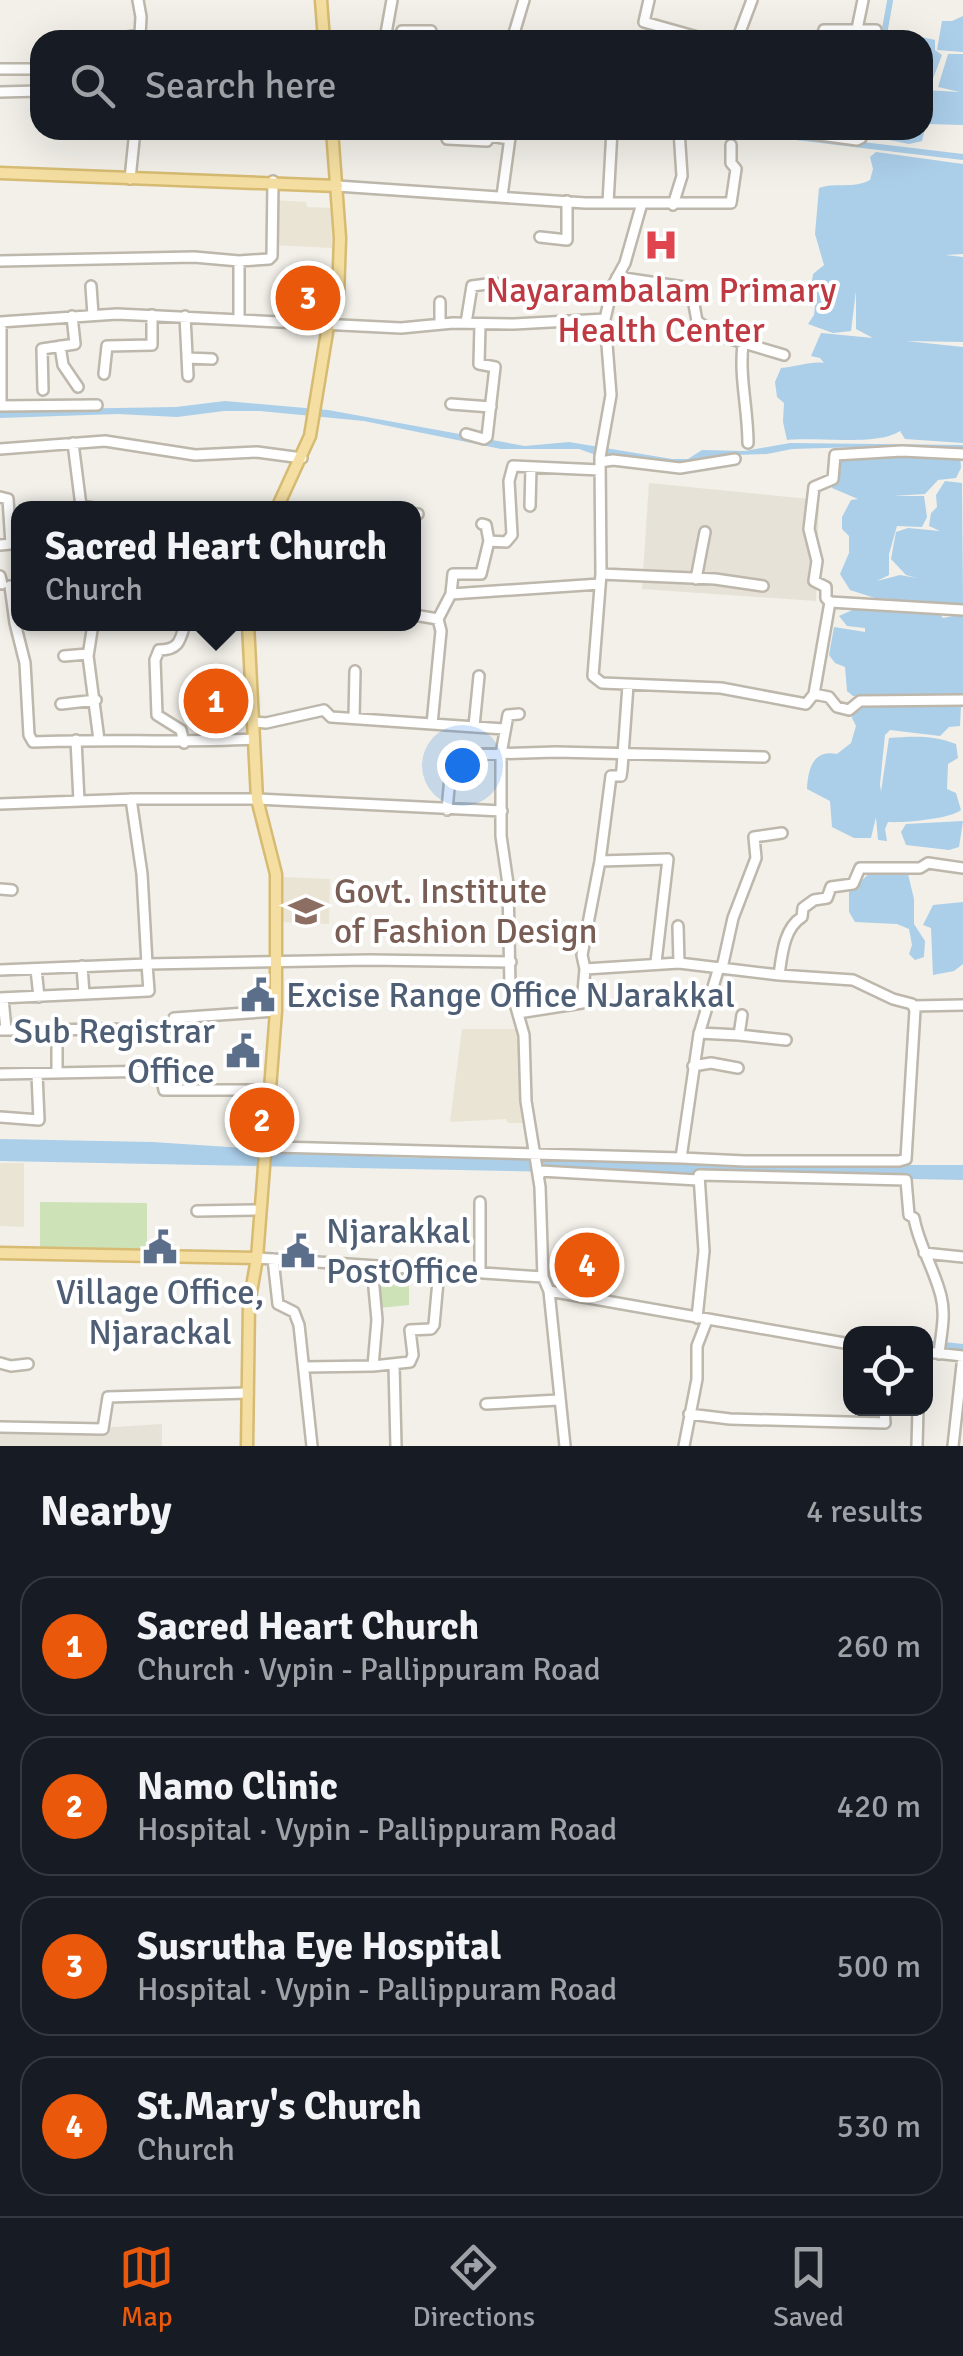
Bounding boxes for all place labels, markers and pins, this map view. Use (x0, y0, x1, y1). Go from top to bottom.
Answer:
hospital icon: Nayarambalam Primary Health Center (642, 226, 680, 264)
pin: 3 (276, 260, 340, 336)
place label: Nayarambalam Primary Health Center (486, 269, 836, 352)
pin: 1 (184, 664, 248, 738)
place label: Govt. Institute of Fashion Design (334, 870, 598, 953)
school or university icon: Govt. Institute of Fashion Design (287, 892, 325, 930)
place label: Excise Range Office NJarakkal (286, 974, 735, 1017)
public building icon: Excise Range Office NJarakkal (239, 976, 277, 1014)
place label: Sub Registrar Office (14, 1010, 215, 1093)
public building icon: Sub Registrar Office (224, 1032, 262, 1070)
pin: 2 (230, 1082, 294, 1158)
place label: Njarakkal PostOffice (326, 1210, 479, 1293)
public building icon: Village Office, Njarackal (141, 1228, 179, 1266)
pin: 4 (554, 1228, 620, 1302)
public building icon: Njarakkal PostOffice (279, 1232, 317, 1270)
place label: Village Office, Njarackal (56, 1271, 264, 1354)

